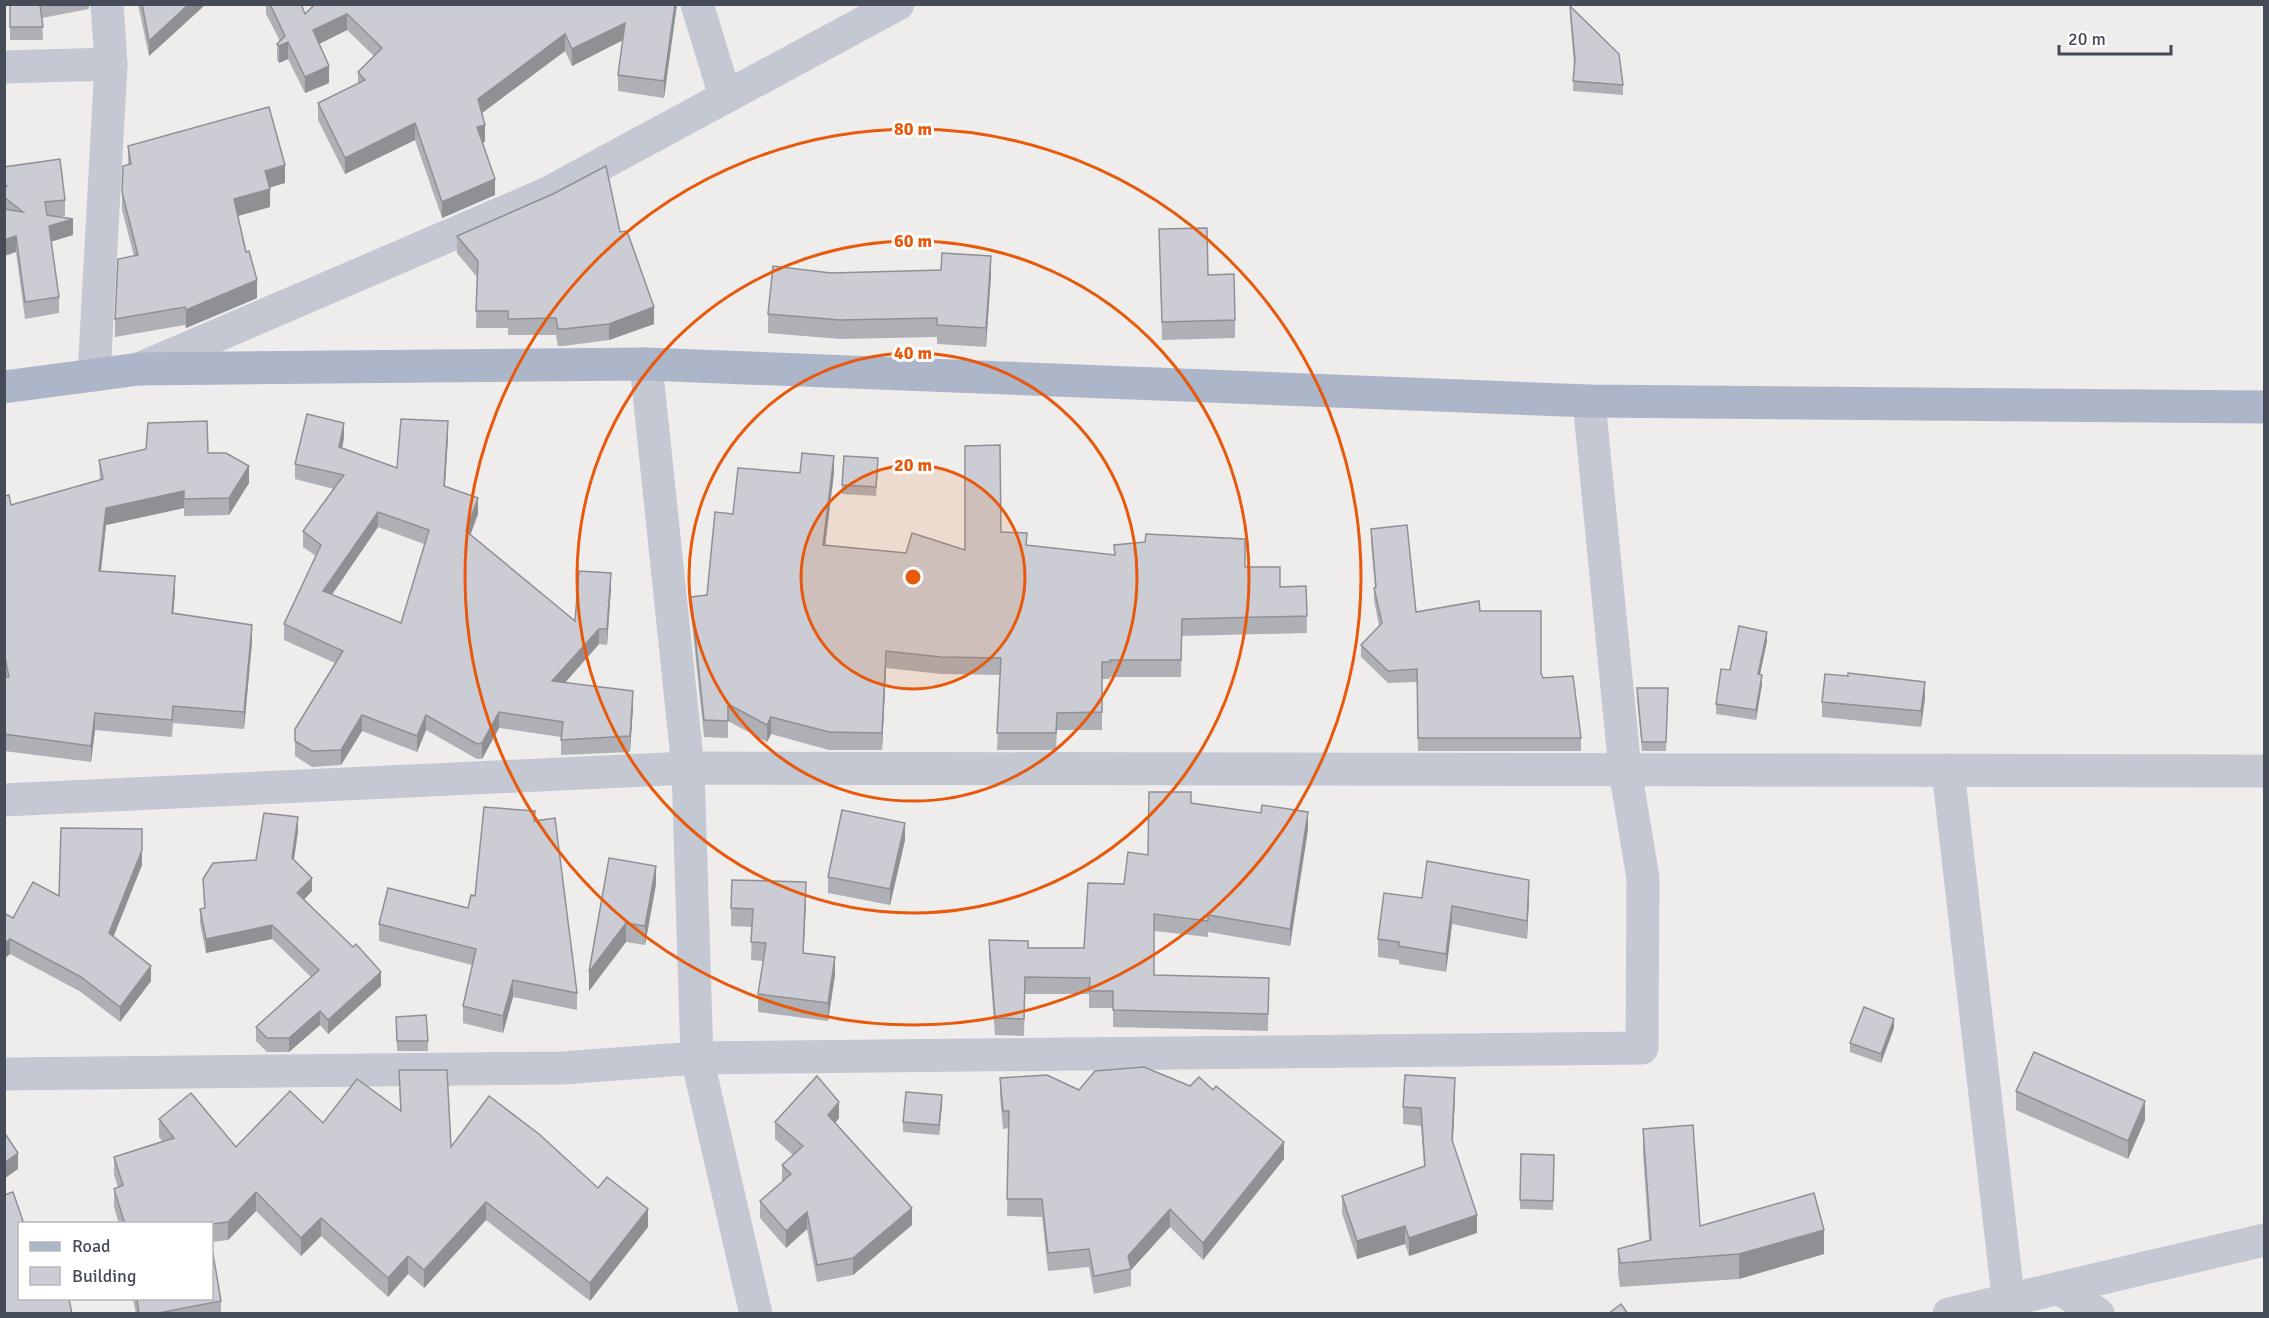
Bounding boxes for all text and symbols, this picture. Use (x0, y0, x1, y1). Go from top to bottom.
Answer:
scale bar (2059, 18, 2172, 56)
text: 20 m (2068, 28, 2106, 50)
text: 80 m (894, 118, 932, 140)
text: 60 m (894, 230, 932, 252)
text: 40 m (894, 342, 932, 364)
text: 20 m (894, 454, 932, 476)
centre of rings (903, 567, 923, 587)
legend (18, 1222, 213, 1300)
text: Road (72, 1235, 111, 1257)
text: Building (72, 1265, 136, 1287)

